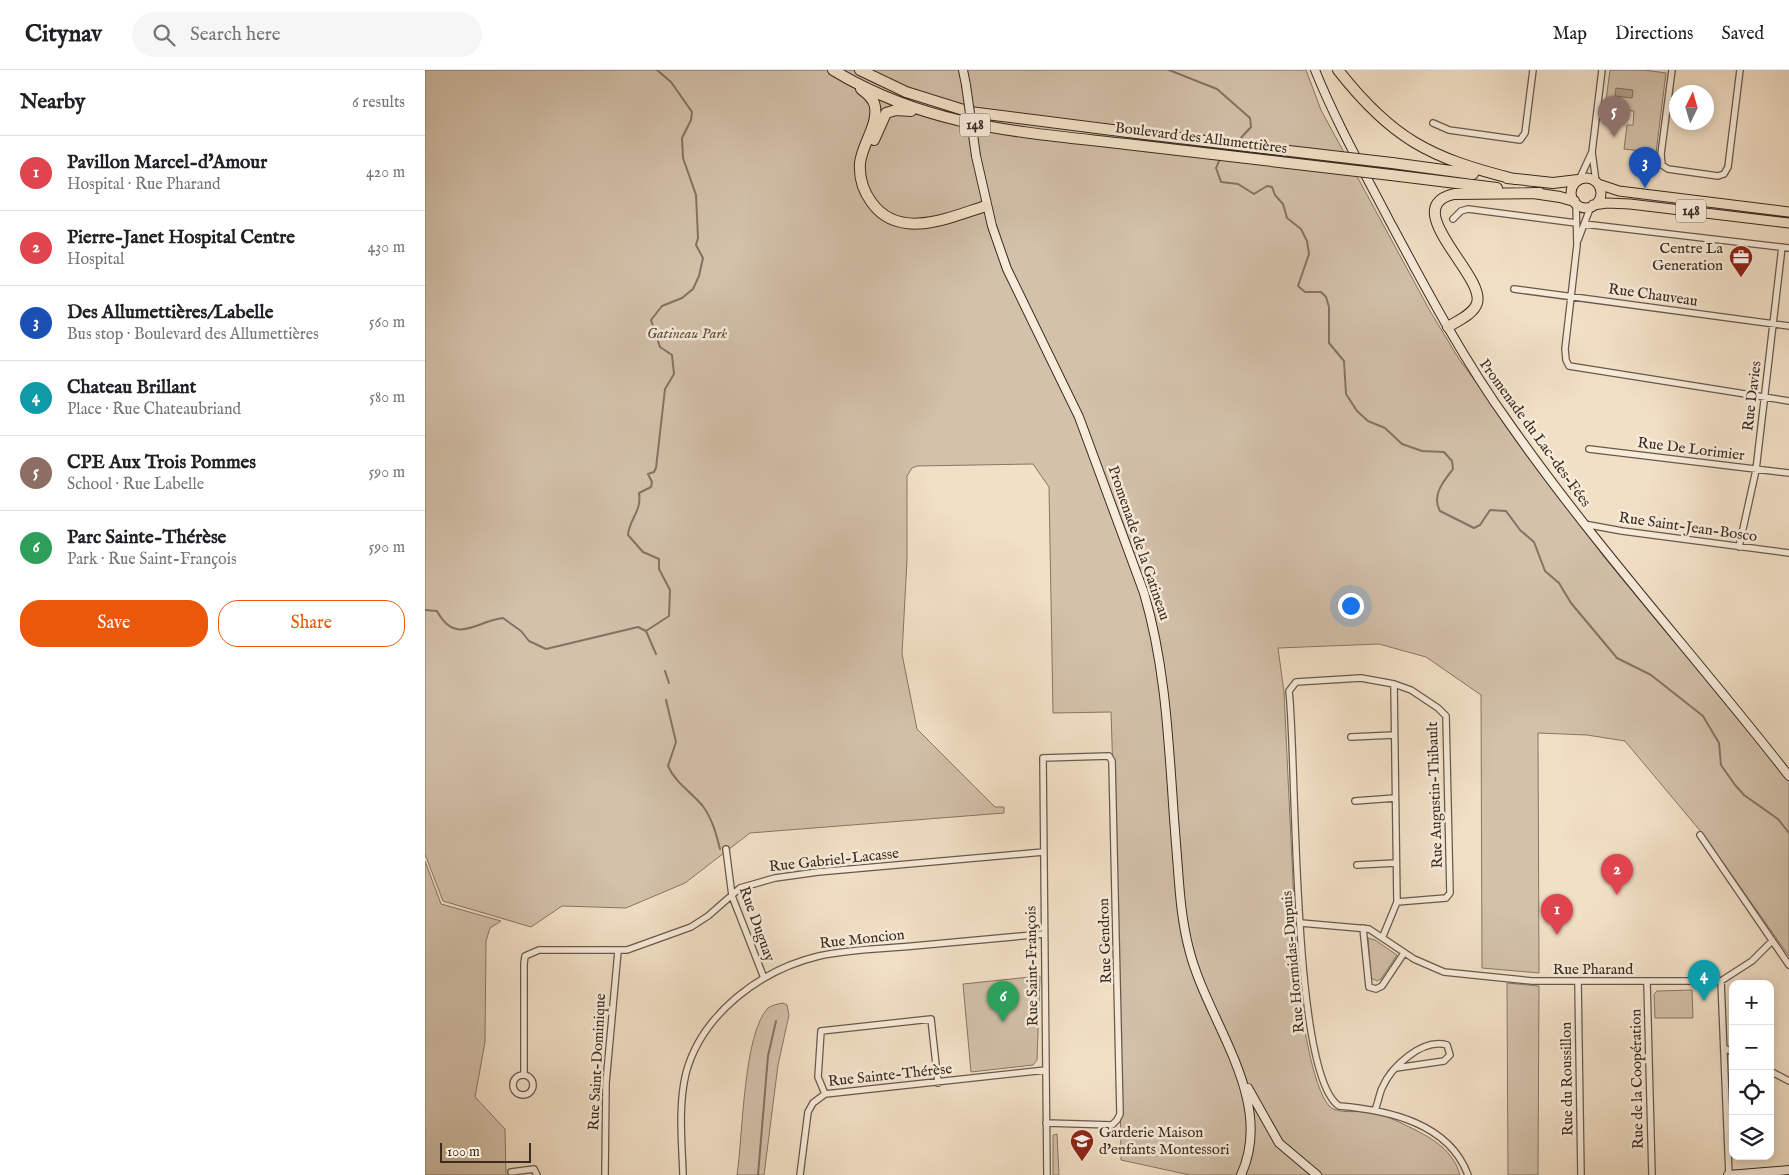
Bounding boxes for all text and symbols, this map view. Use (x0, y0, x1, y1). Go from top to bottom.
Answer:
search box (132, 12, 482, 57)
text: Citynav (25, 19, 102, 50)
icon: search (150, 21, 178, 49)
text: Search here (190, 23, 281, 47)
text: Map (1553, 23, 1587, 46)
text: Directions (1615, 23, 1693, 46)
text: Saved (1721, 23, 1764, 46)
north arrow (1669, 85, 1714, 130)
text: Nearby (20, 89, 85, 116)
text: 6 results (352, 93, 405, 113)
pin: 5 (1598, 96, 1630, 137)
road number: 148 (960, 114, 990, 136)
street label: Boulevard des Allumettières (1114, 118, 1288, 158)
pin: 3 (1629, 147, 1661, 188)
text: Pavillon Marcel-d'Amour (67, 151, 267, 175)
text: 1 (33, 163, 39, 183)
text: 420 m (366, 163, 405, 183)
text: Hospital · Rue Pharand (67, 175, 221, 195)
road number: 148 (1676, 200, 1706, 222)
text: Pierre-Janet Hospital Centre (67, 226, 295, 250)
text: 2 (32, 238, 40, 258)
text: 430 m (367, 238, 405, 258)
place label: Centre La Generation (1652, 239, 1724, 275)
office icon: Centre La Generation (1728, 244, 1754, 278)
text: Hospital (67, 250, 124, 270)
street label: Rue Chauveau (1607, 279, 1699, 311)
text: Des Allumettières/Labelle (67, 301, 273, 325)
text: 3 (33, 313, 39, 333)
text: 560 m (369, 313, 405, 333)
park label: Gatineau Park (647, 324, 727, 343)
text: Bus stop · Boulevard des Allumettières (67, 325, 319, 345)
street label: Promenade du Lac-des-Fées (1475, 355, 1595, 511)
street label: Rue Davies (1738, 360, 1766, 432)
text: Chateau Brillant (67, 376, 196, 400)
text: 4 (32, 388, 40, 408)
text: 580 m (369, 388, 405, 408)
text: Place · Rue Chateaubriand (67, 400, 241, 420)
street label: Rue De Lorimier (1636, 433, 1746, 465)
text: CPE Aux Trois Pommes (67, 451, 256, 475)
text: 5 (33, 463, 39, 483)
text: 590 m (369, 463, 405, 483)
street label: Promenade de la Gatineau (1104, 463, 1174, 623)
text: School · Rue Labelle (67, 475, 204, 495)
street label: Rue Saint-Jean-Bosco (1618, 508, 1758, 546)
text: Parc Sainte-Thérèse (67, 526, 226, 550)
text: 6 (33, 538, 39, 558)
text: 590 m (369, 538, 405, 558)
text: Park · Rue Saint-François (67, 550, 237, 570)
your location (1338, 593, 1364, 619)
button: Save (20, 600, 208, 647)
button: Share (218, 600, 405, 647)
street label: Rue Augustin-Thibault (1423, 721, 1447, 869)
street label: Rue Gabriel-Lacasse (768, 844, 900, 876)
pin: 2 (1601, 854, 1633, 895)
street label: Rue Duguay (735, 884, 780, 965)
street label: Rue Hormidas-Dupuis (1277, 890, 1309, 1034)
pin: 1 (1541, 894, 1573, 935)
street label: Rue Gendron (1094, 898, 1116, 984)
street label: Rue Saint-François (1021, 906, 1043, 1026)
street label: Rue Moncion (818, 925, 906, 953)
street label: Rue Pharand (1553, 960, 1634, 979)
pin: 4 (1688, 960, 1720, 1001)
map controls (1729, 980, 1774, 1160)
button: + (1729, 980, 1774, 1025)
pin: 6 (987, 981, 1019, 1022)
street label: Rue Saint-Dominique (584, 993, 610, 1131)
street label: Rue de la Coopération (1626, 1009, 1648, 1149)
street label: Rue du Roussillon (1557, 1022, 1577, 1136)
button: − (1729, 1025, 1774, 1070)
street label: Rue Sainte-Thérèse (827, 1059, 953, 1091)
button: locate (1729, 1070, 1774, 1115)
button: layers (1729, 1115, 1774, 1160)
place label: Garderie Maison d'enfants Montessori (1099, 1123, 1229, 1159)
school or university icon: Garderie Maison d'enfants Montessori (1069, 1128, 1095, 1162)
scale bar (440, 1140, 531, 1163)
text: 100 m (447, 1143, 480, 1161)

